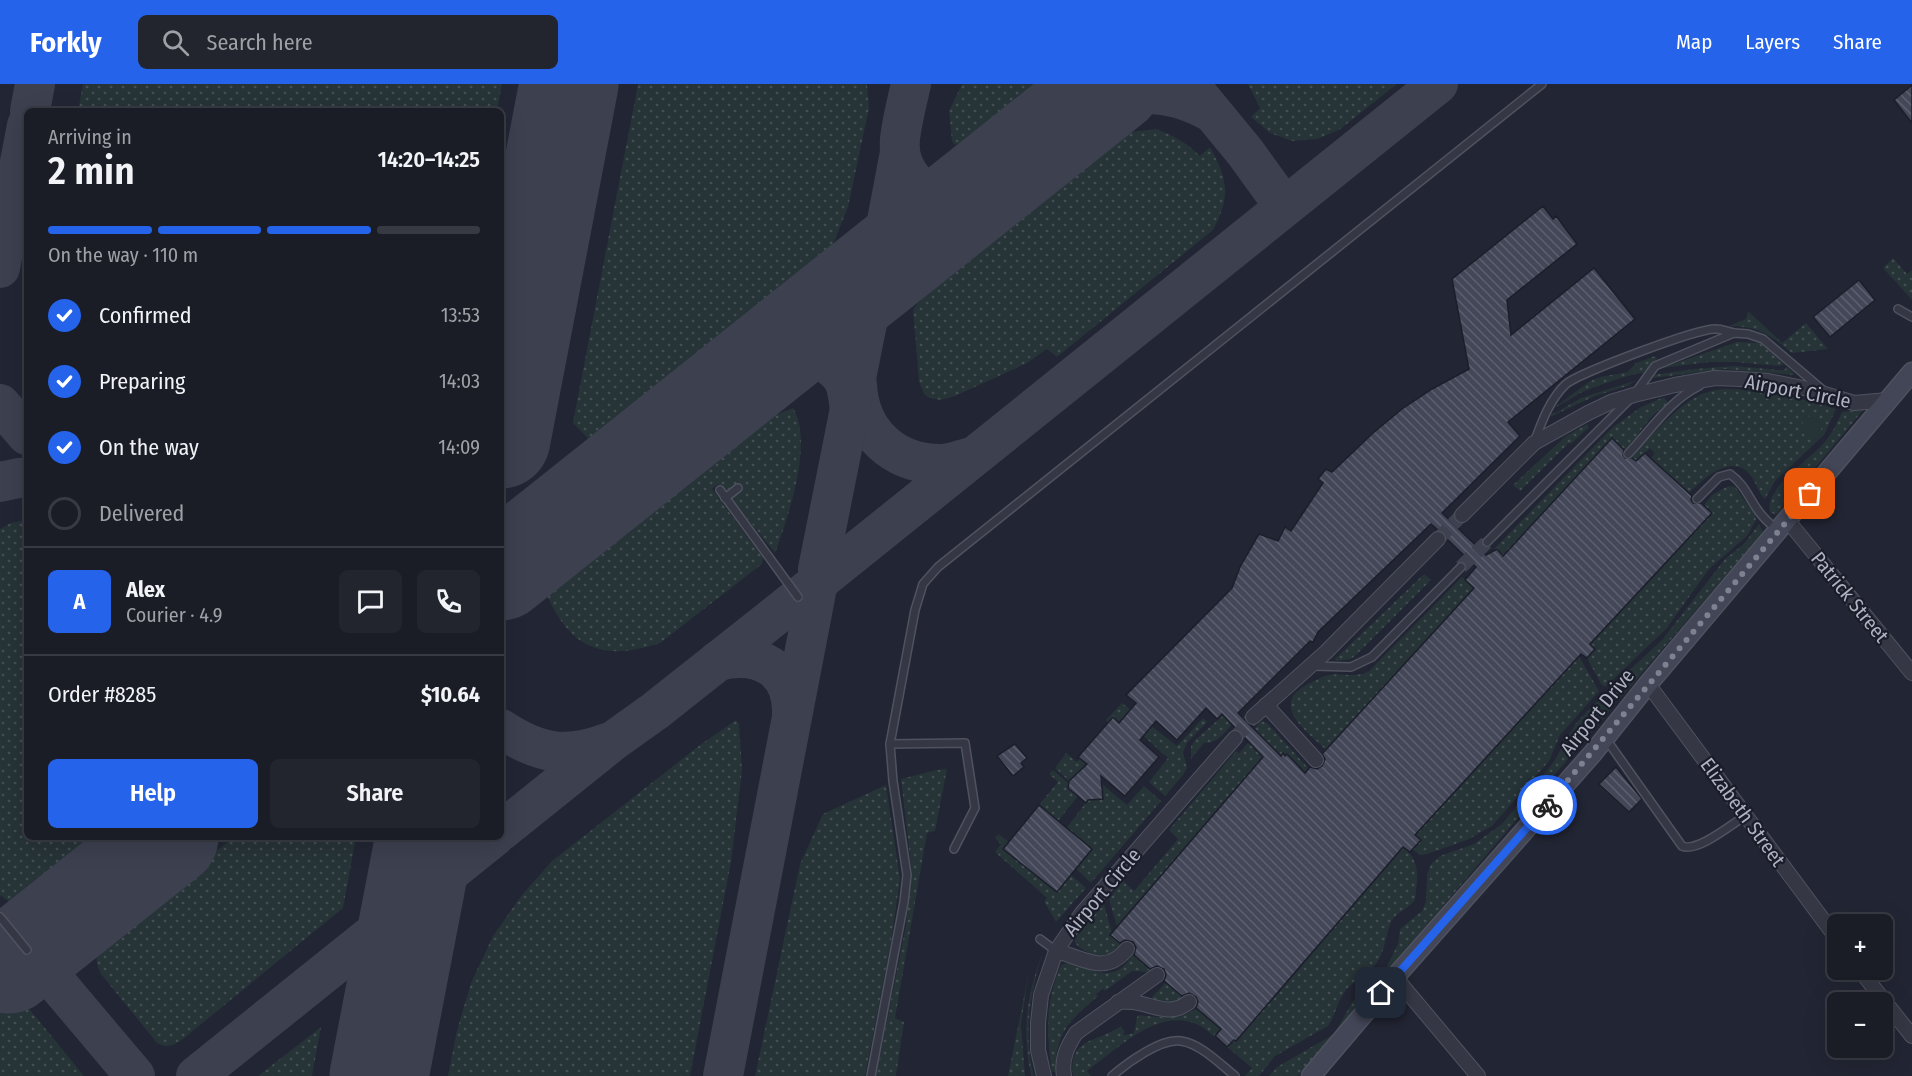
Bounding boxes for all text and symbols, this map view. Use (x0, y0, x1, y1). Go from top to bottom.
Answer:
search box (138, 15, 558, 69)
text: Forkly (30, 26, 102, 59)
icon: search (159, 26, 192, 59)
text: Search here (207, 29, 313, 56)
text: Map (1676, 29, 1712, 55)
text: Layers (1745, 29, 1800, 55)
text: Share (1833, 29, 1882, 55)
text: Arriving in (48, 125, 132, 149)
text: 14:20–14:25 (378, 146, 480, 173)
text: 2 min (48, 148, 135, 194)
text: On the way · 110 m (48, 243, 198, 267)
icon: check (48, 299, 81, 332)
text: Confirmed (99, 302, 192, 329)
text: 13:53 (441, 303, 480, 327)
icon: check (48, 365, 81, 398)
text: Preparing (99, 368, 185, 395)
text: 14:03 (439, 369, 480, 393)
street label: Airport Circle (1743, 369, 1853, 413)
icon: check (48, 431, 81, 464)
text: On the way (99, 434, 199, 461)
text: 14:09 (438, 435, 480, 459)
pin (1784, 468, 1835, 519)
icon: bag (1793, 477, 1826, 510)
text: Delivered (99, 500, 184, 527)
street label: Patrick Street (1806, 547, 1894, 647)
button: chat (339, 570, 402, 633)
button: phone (417, 570, 480, 633)
text: Alex (126, 576, 165, 603)
text: A (74, 588, 85, 615)
text: Courier · 4.9 (126, 603, 222, 627)
street label: Airport Drive (1555, 664, 1639, 760)
text: Order #8285 (48, 681, 156, 708)
text: $10.64 (421, 681, 480, 708)
street label: Elizabeth Street (1696, 753, 1791, 871)
button: Help (48, 759, 258, 828)
button: Share (270, 759, 480, 828)
courier (1517, 775, 1577, 835)
icon: bike (1531, 789, 1564, 822)
street label: Airport Circle (1058, 843, 1146, 941)
map controls (1827, 914, 1893, 1058)
button: + (1827, 914, 1893, 980)
pin (1355, 967, 1406, 1018)
icon: home (1364, 976, 1397, 1009)
button: − (1827, 992, 1893, 1058)

